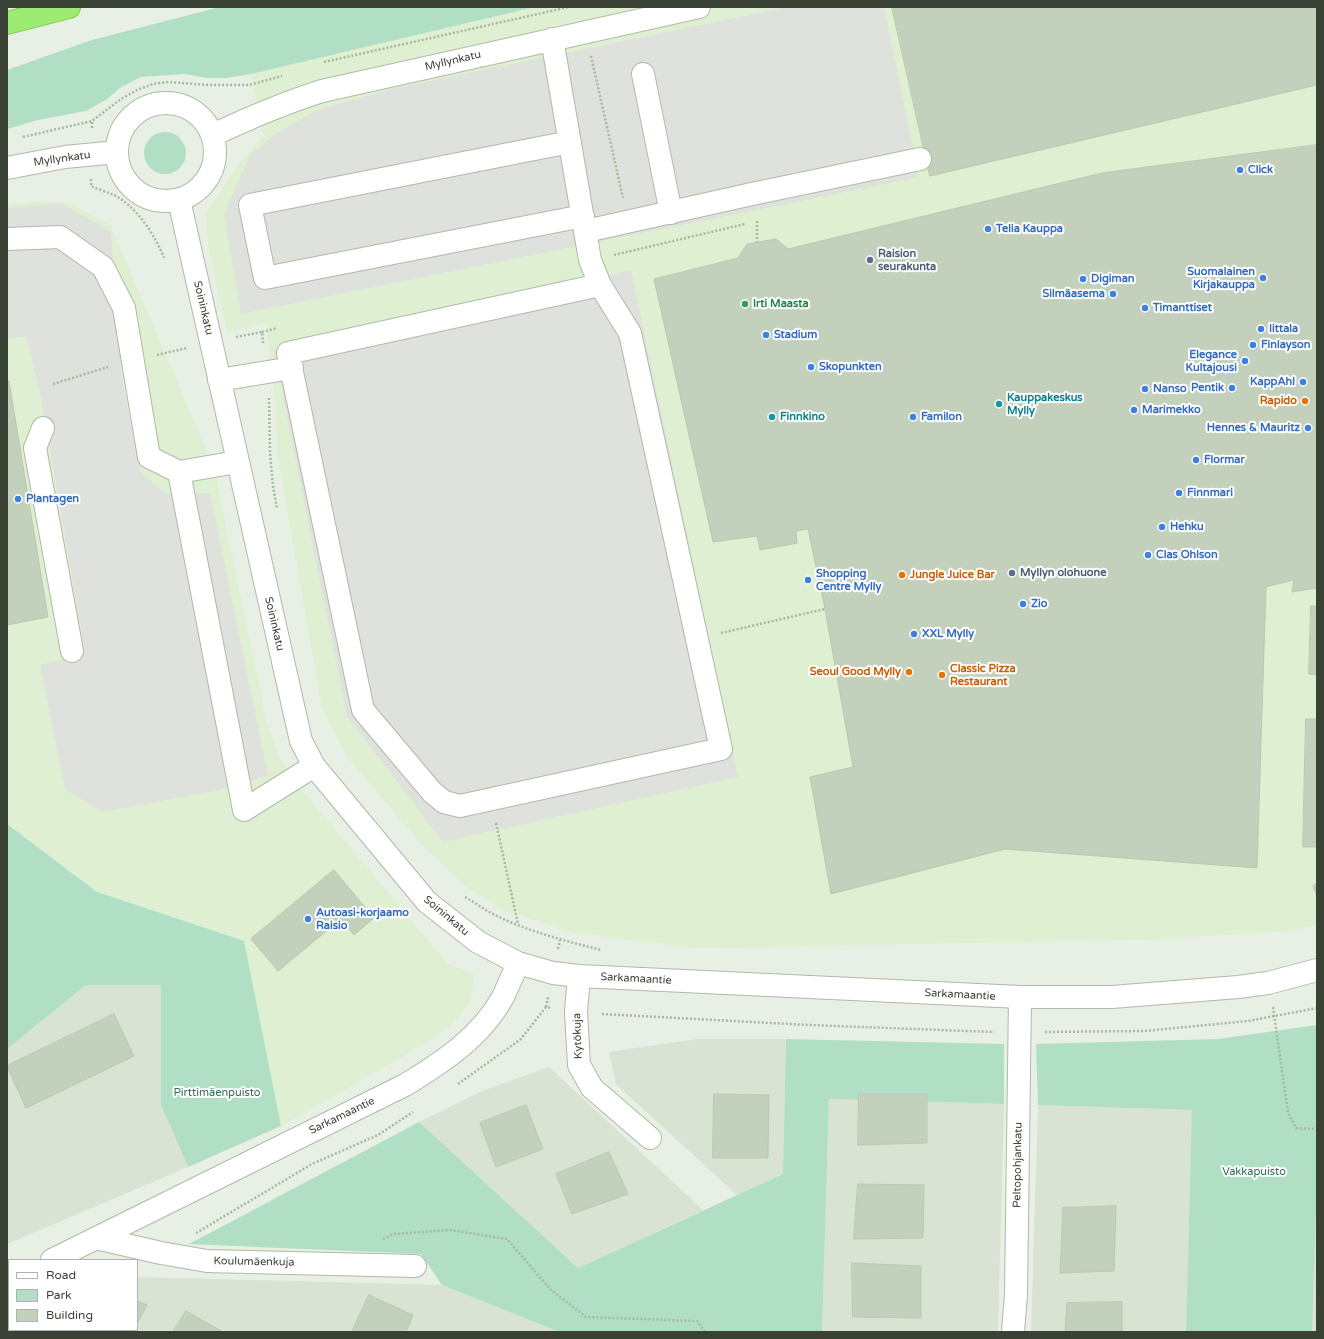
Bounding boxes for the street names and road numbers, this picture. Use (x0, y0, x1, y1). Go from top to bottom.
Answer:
street label: Myllynkatu (424, 48, 482, 74)
street label: Myllynkatu (33, 148, 91, 170)
street label: Soininkatu (190, 280, 216, 336)
street label: Soininkatu (261, 596, 287, 652)
street label: Soininkatu (421, 893, 471, 939)
street label: Sarkamaantie (600, 971, 672, 987)
street label: Sarkamaantie (924, 987, 996, 1003)
street label: Kytökuja (571, 1013, 585, 1059)
street label: Sarkamaantie (307, 1094, 377, 1138)
street label: Peltopohjankatu (1011, 1122, 1025, 1208)
street label: Koulumäenkuja (213, 1255, 295, 1269)

